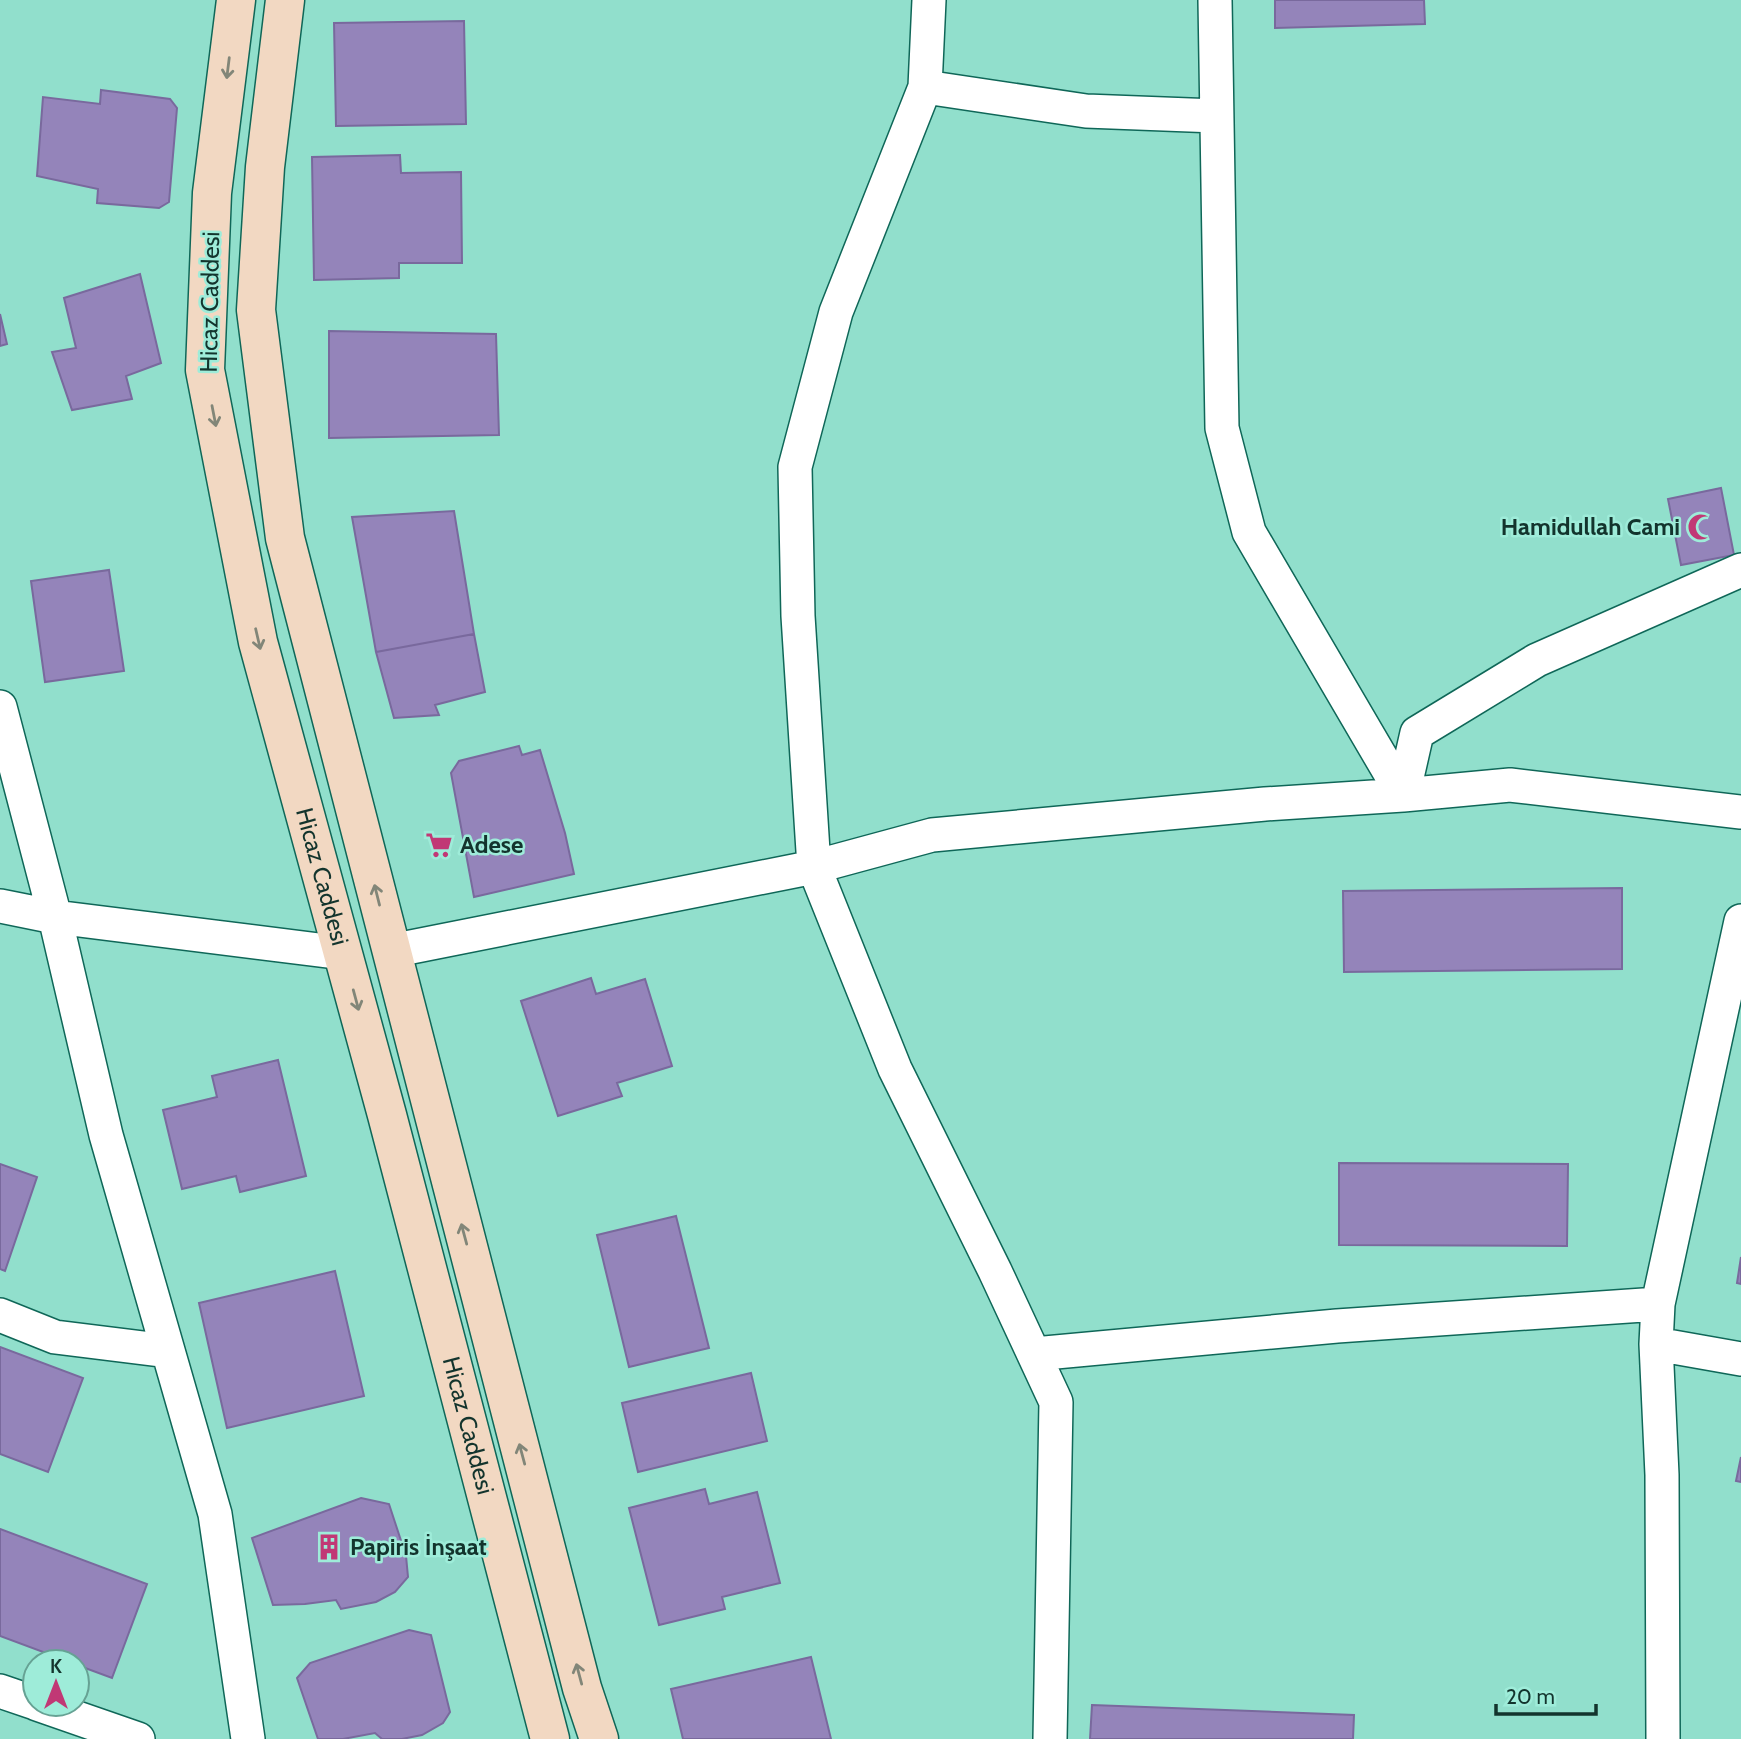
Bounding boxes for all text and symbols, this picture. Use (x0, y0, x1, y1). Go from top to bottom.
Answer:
one-way arrow (221, 56, 234, 79)
street label: Hicaz Caddesi (194, 231, 225, 373)
one-way arrow (208, 404, 222, 427)
place label: Hamidullah Cami (1501, 512, 1680, 541)
mosque icon: Hamidullah Cami (1686, 512, 1716, 542)
one-way arrow (252, 627, 266, 650)
street label: Hicaz Caddesi (290, 805, 355, 949)
supermarket icon: Adese (424, 830, 454, 860)
place label: Adese (460, 830, 523, 859)
one-way arrow (370, 884, 383, 907)
one-way arrow (350, 989, 363, 1011)
one-way arrow (457, 1223, 470, 1245)
street label: Hicaz Caddesi (437, 1353, 500, 1497)
one-way arrow (514, 1443, 527, 1465)
building icon: Papiris İnşaat (314, 1532, 344, 1562)
place label: Papiris İnşaat (350, 1532, 487, 1561)
north arrow (21, 1648, 91, 1718)
text: K (50, 1655, 62, 1678)
one-way arrow (572, 1663, 585, 1686)
scale bar (1496, 1672, 1596, 1716)
text: 20 m (1506, 1684, 1555, 1709)

